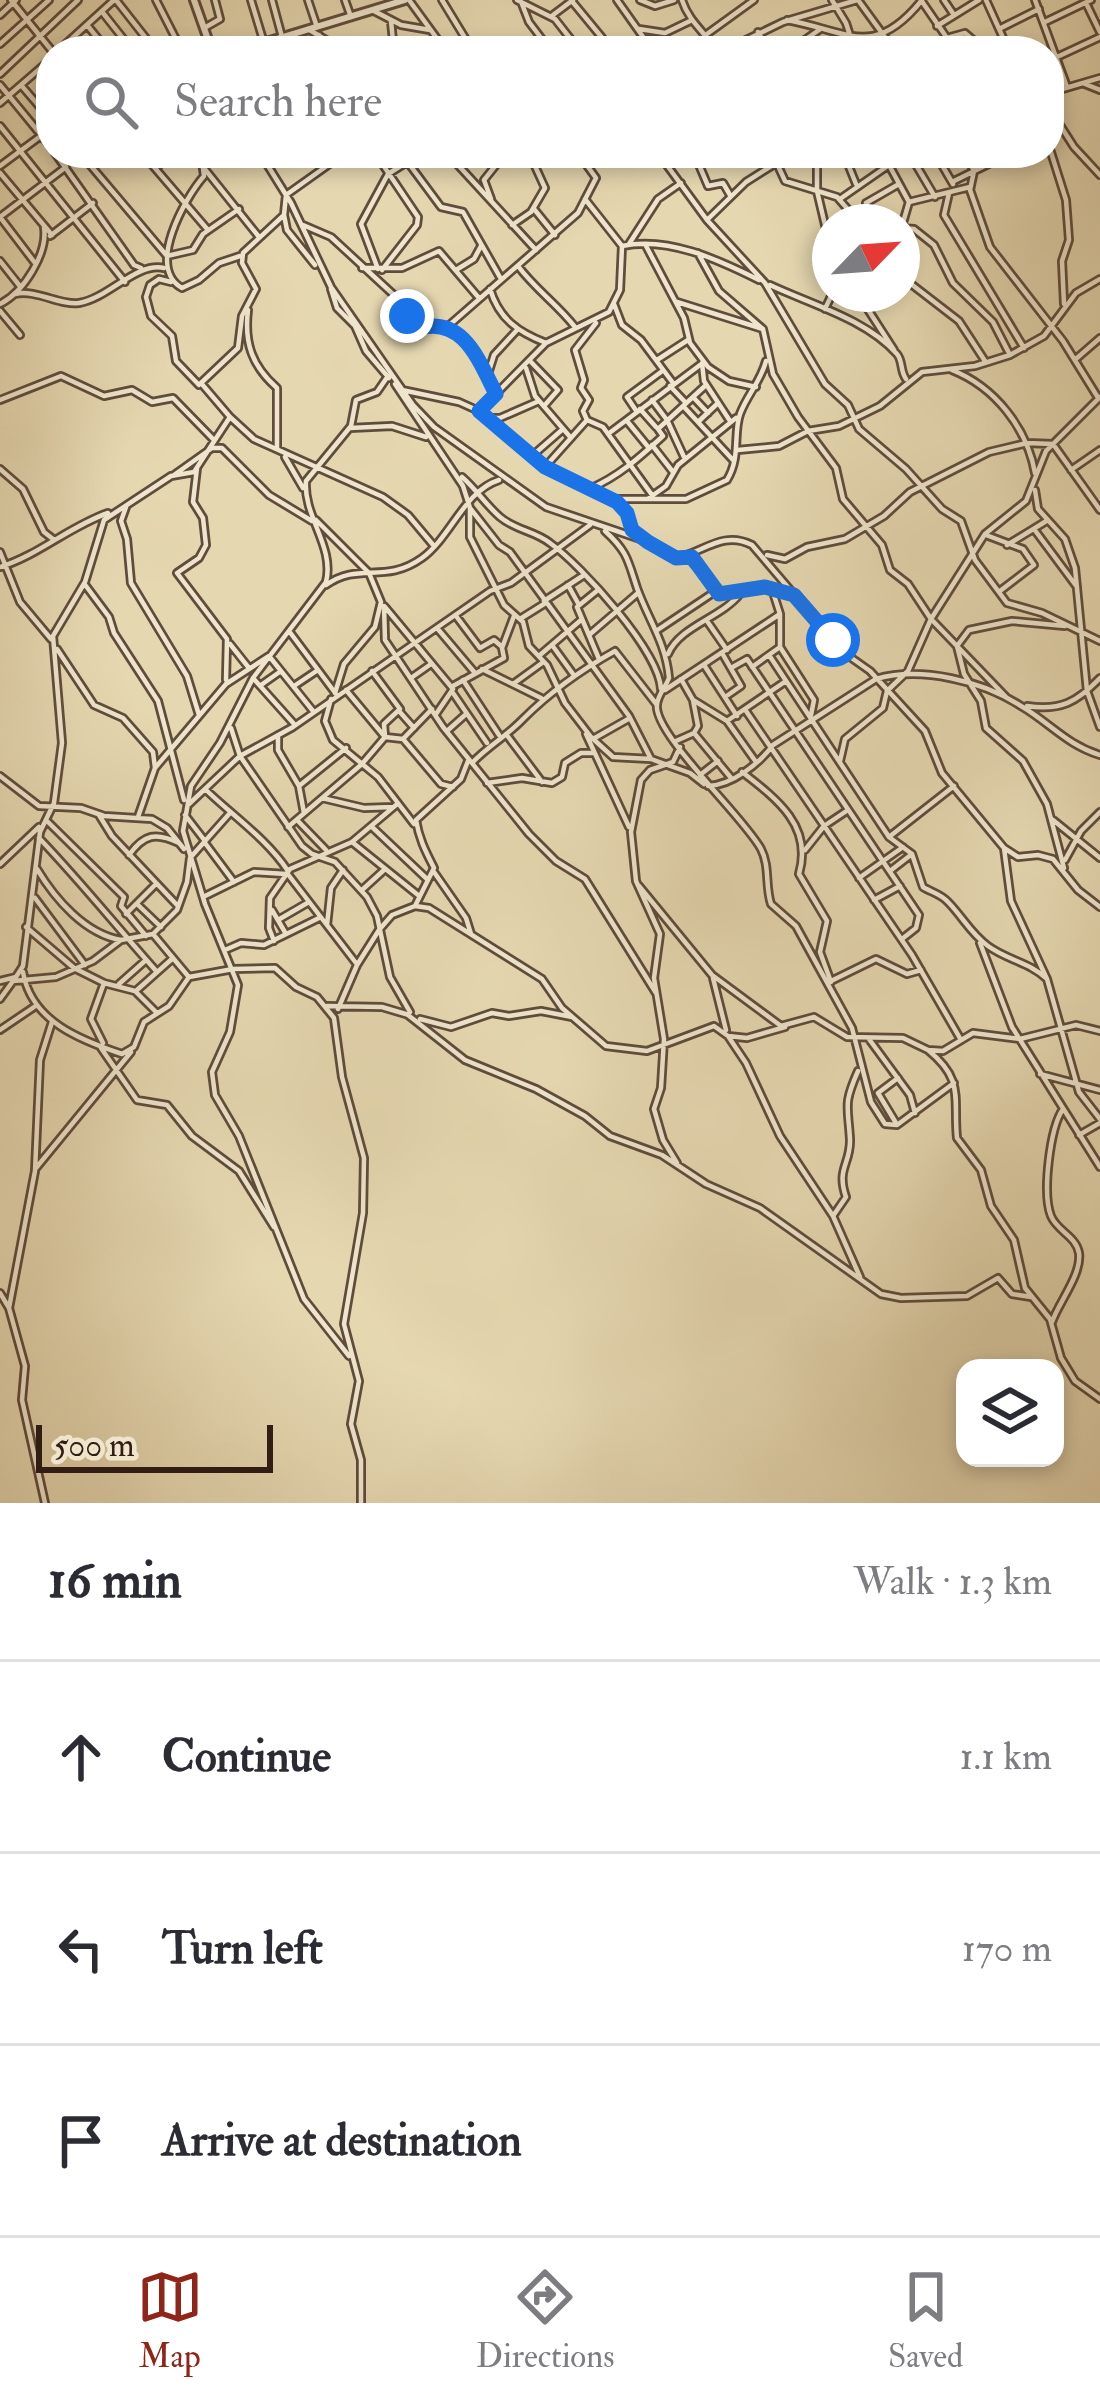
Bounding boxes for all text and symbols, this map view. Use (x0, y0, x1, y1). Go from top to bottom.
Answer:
search box (36, 36, 1064, 168)
icon: search (78, 69, 144, 135)
text: Search here (174, 74, 382, 130)
north arrow (812, 204, 920, 312)
route end (380, 289, 434, 343)
route start (806, 613, 860, 667)
map controls (956, 1359, 1064, 1467)
button: layers (956, 1359, 1064, 1467)
scale bar (36, 1419, 273, 1472)
text: 500 m (54, 1425, 135, 1466)
text: 16 min (48, 1549, 182, 1613)
text: Walk · 1.3 km (853, 1557, 1052, 1606)
icon: ahead (48, 1724, 114, 1790)
text: Continue (162, 1729, 331, 1785)
text: 1.1 km (960, 1732, 1052, 1781)
icon: left (48, 1916, 114, 1982)
text: Turn left (162, 1921, 323, 1977)
text: 170 m (962, 1924, 1052, 1973)
icon: arrive (48, 2108, 114, 2174)
text: Arrive at destination (162, 2113, 522, 2169)
tab: Map (137, 2264, 203, 2377)
tab: Directions (476, 2264, 615, 2377)
tab: Saved (888, 2264, 963, 2377)

